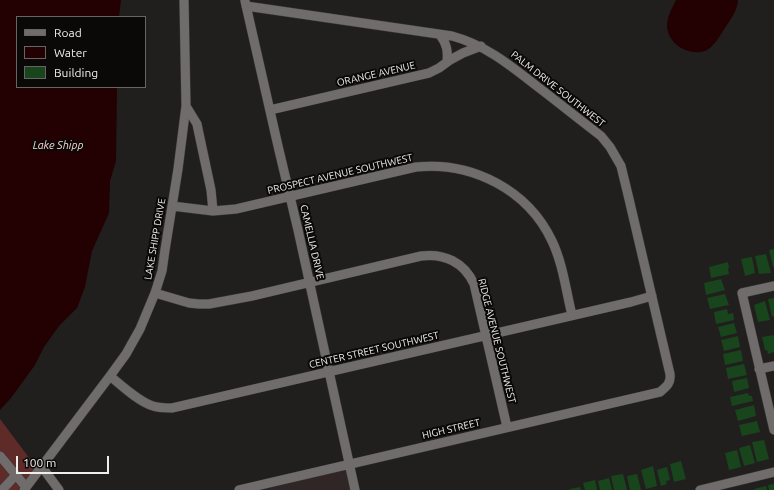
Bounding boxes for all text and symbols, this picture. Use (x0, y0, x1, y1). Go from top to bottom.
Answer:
legend (16, 16, 146, 88)
text: Road (54, 26, 82, 39)
text: Water (54, 46, 87, 59)
street label: PALM DRIVE SOUTHWEST (509, 48, 607, 130)
street label: ORANGE AVENUE (336, 59, 416, 89)
text: Building (54, 66, 98, 79)
water label: Lake Shipp (33, 138, 83, 152)
street label: PROSPECT AVENUE SOUTHWEST (266, 151, 414, 197)
street label: LAKE SHIPP DRIVE (142, 197, 168, 281)
street label: CAMELLIA DRIVE (298, 203, 326, 281)
street label: RIDGE AVENUE SOUTHWEST (476, 277, 518, 405)
street label: CENTER STREET SOUTHWEST (308, 329, 440, 371)
street label: HIGH STREET (421, 416, 481, 442)
scale bar (18, 448, 111, 474)
text: 100 m (23, 456, 56, 469)

